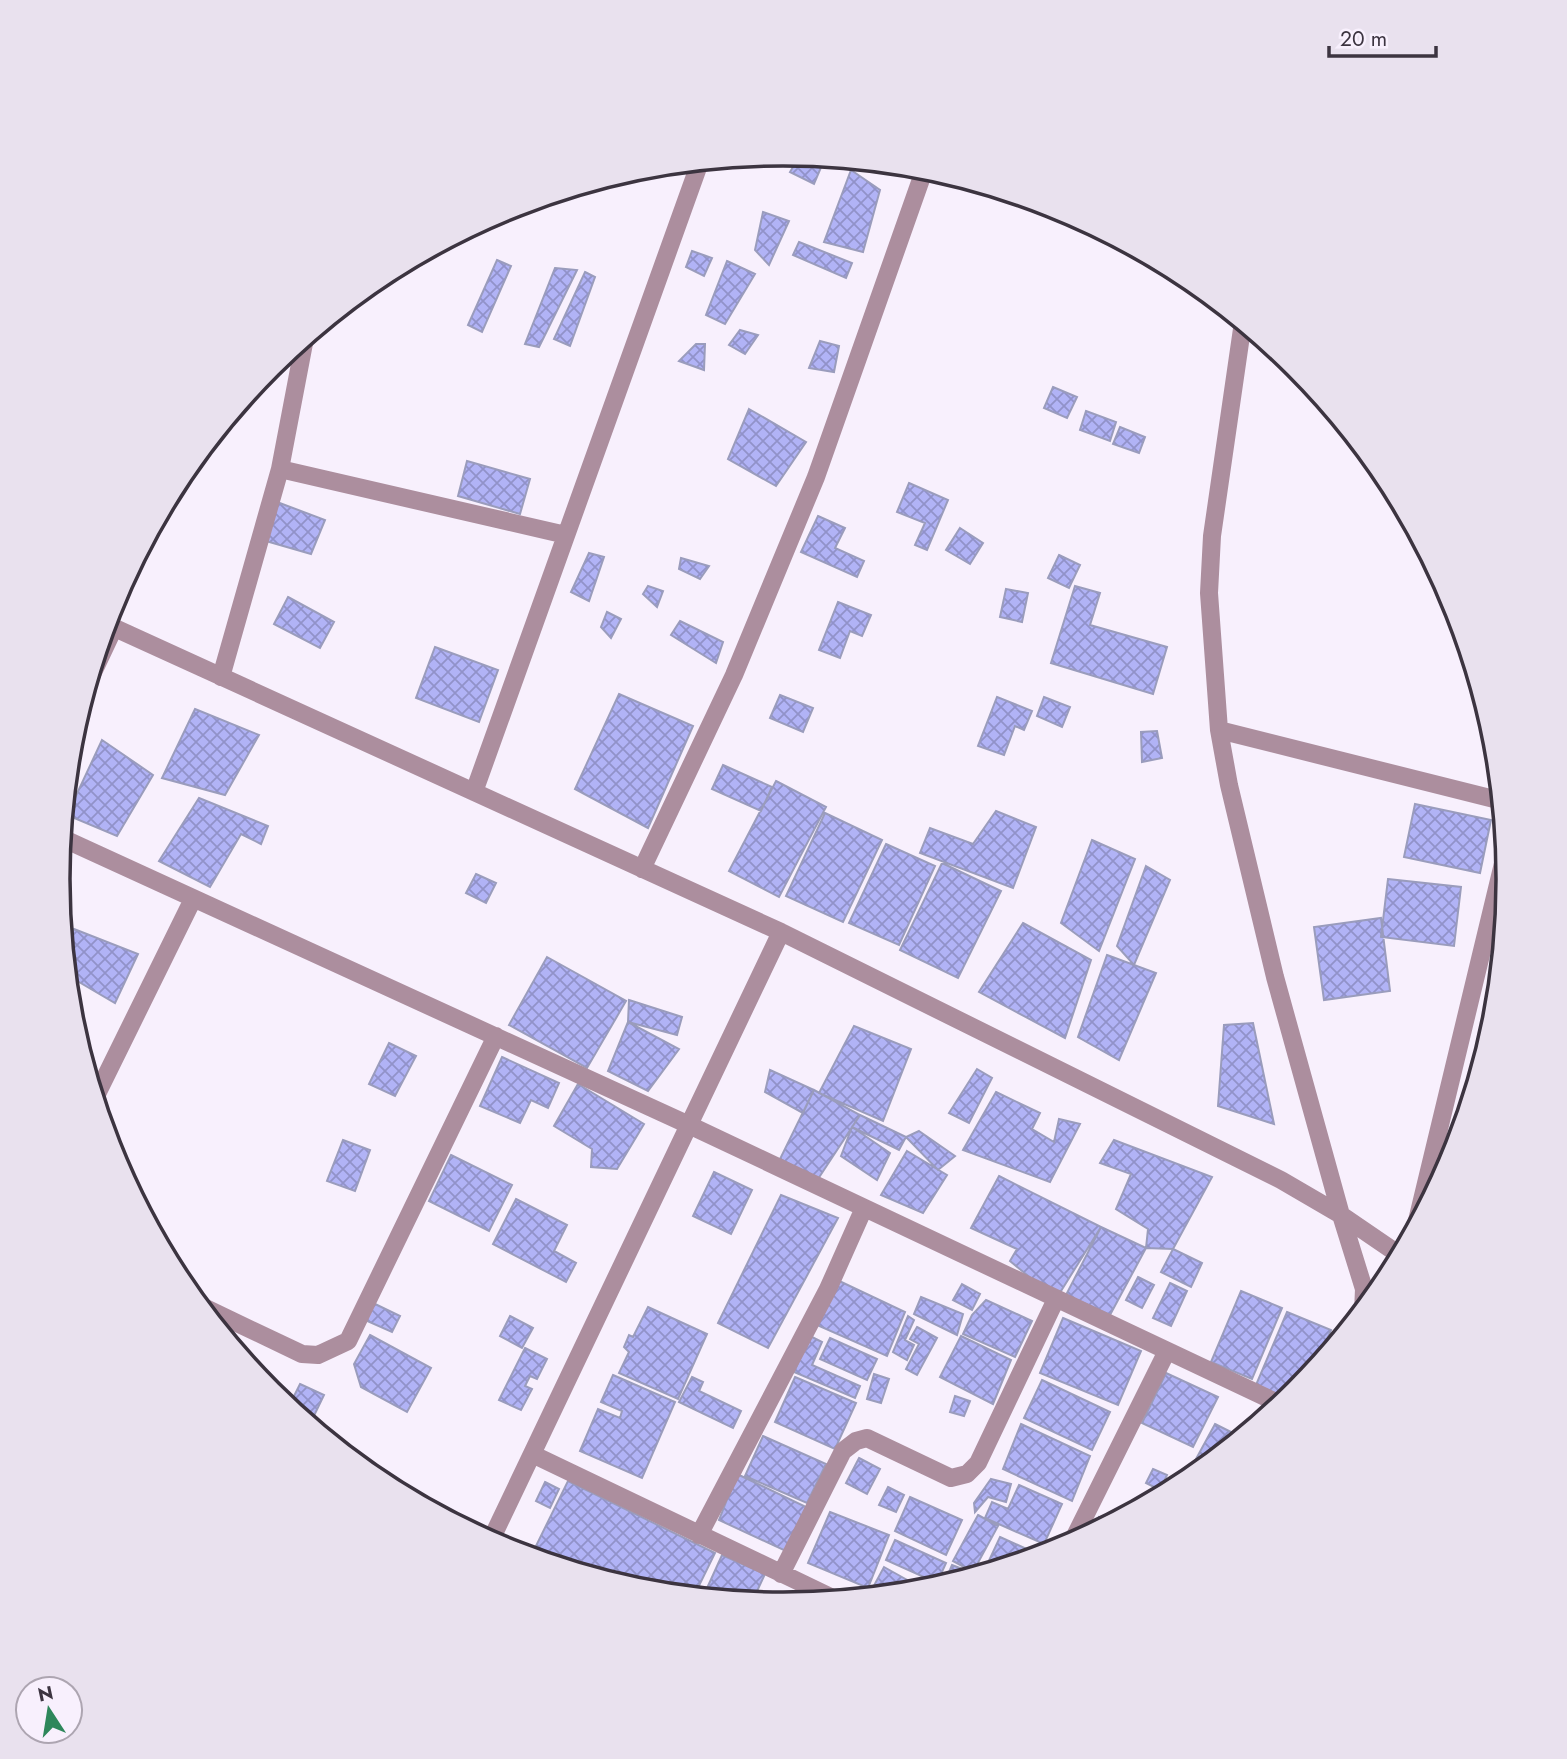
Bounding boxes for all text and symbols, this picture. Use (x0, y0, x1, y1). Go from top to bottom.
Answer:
scale bar (1329, 14, 1436, 58)
text: 20 m (1340, 24, 1387, 54)
north arrow (14, 1675, 84, 1745)
text: N (35, 1679, 56, 1709)

